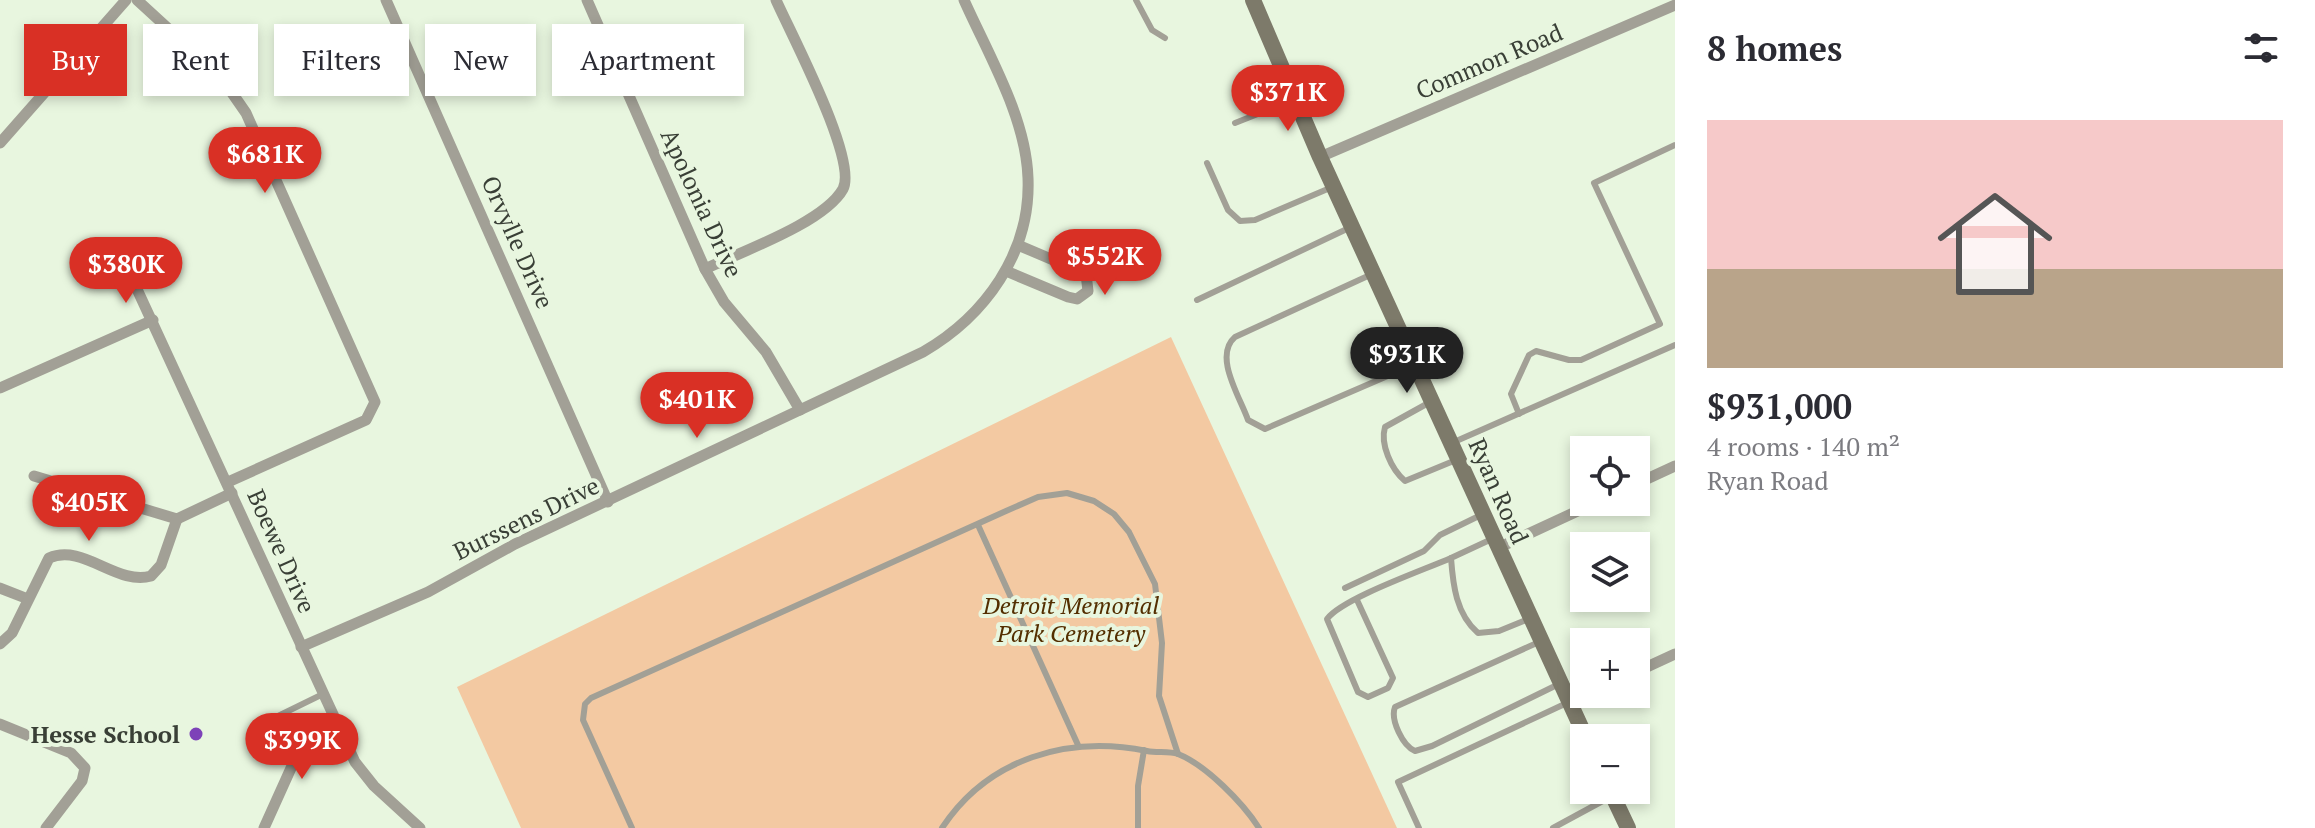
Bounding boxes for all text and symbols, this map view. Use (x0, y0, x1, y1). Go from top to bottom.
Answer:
street label: Common Road (1411, 16, 1567, 106)
chip: Buy (24, 24, 127, 96)
chip: Rent (143, 24, 258, 96)
chip: Filters (274, 24, 409, 96)
chip: New (425, 24, 536, 96)
chip: Apartment (552, 24, 744, 96)
text: 8 homes (1707, 26, 1842, 71)
icon: filters (2239, 26, 2283, 70)
pin: $371K (1232, 65, 1344, 133)
text: $371K (1249, 74, 1327, 108)
street label: Apolonia Drive (654, 124, 750, 282)
pin: $681K (209, 127, 321, 195)
text: $681K (226, 136, 304, 170)
street label: Orvylle Drive (475, 171, 561, 313)
icon: home (1923, 172, 2067, 316)
pin: $552K (1049, 229, 1161, 297)
pin: $380K (70, 237, 182, 305)
text: $552K (1066, 238, 1144, 272)
text: $380K (87, 246, 165, 280)
pin: $931K (1351, 327, 1463, 395)
text: $931K (1368, 336, 1446, 370)
pin: $401K (641, 372, 753, 440)
text: $401K (658, 381, 736, 415)
text: $931,000 (1707, 384, 1852, 429)
text: 4 rooms · 140 m² (1707, 429, 1900, 463)
street label: Ryan Road (1462, 433, 1536, 549)
map controls (1570, 436, 1650, 804)
button: locate (1570, 436, 1650, 516)
text: Ryan Road (1707, 463, 1829, 497)
street label: Burssens Drive (448, 469, 604, 567)
pin: $405K (33, 475, 145, 543)
text: $405K (50, 484, 128, 518)
street label: Boewe Drive (240, 484, 324, 618)
button: layers (1570, 532, 1650, 612)
park label: Detroit Memorial Park Cemetery (982, 589, 1159, 649)
button: + (1570, 628, 1650, 708)
pin: $399K (246, 713, 358, 781)
place label: Hesse School (31, 718, 180, 750)
text: $399K (263, 722, 341, 756)
button: − (1570, 724, 1650, 804)
marker: Hesse School (187, 725, 205, 743)

